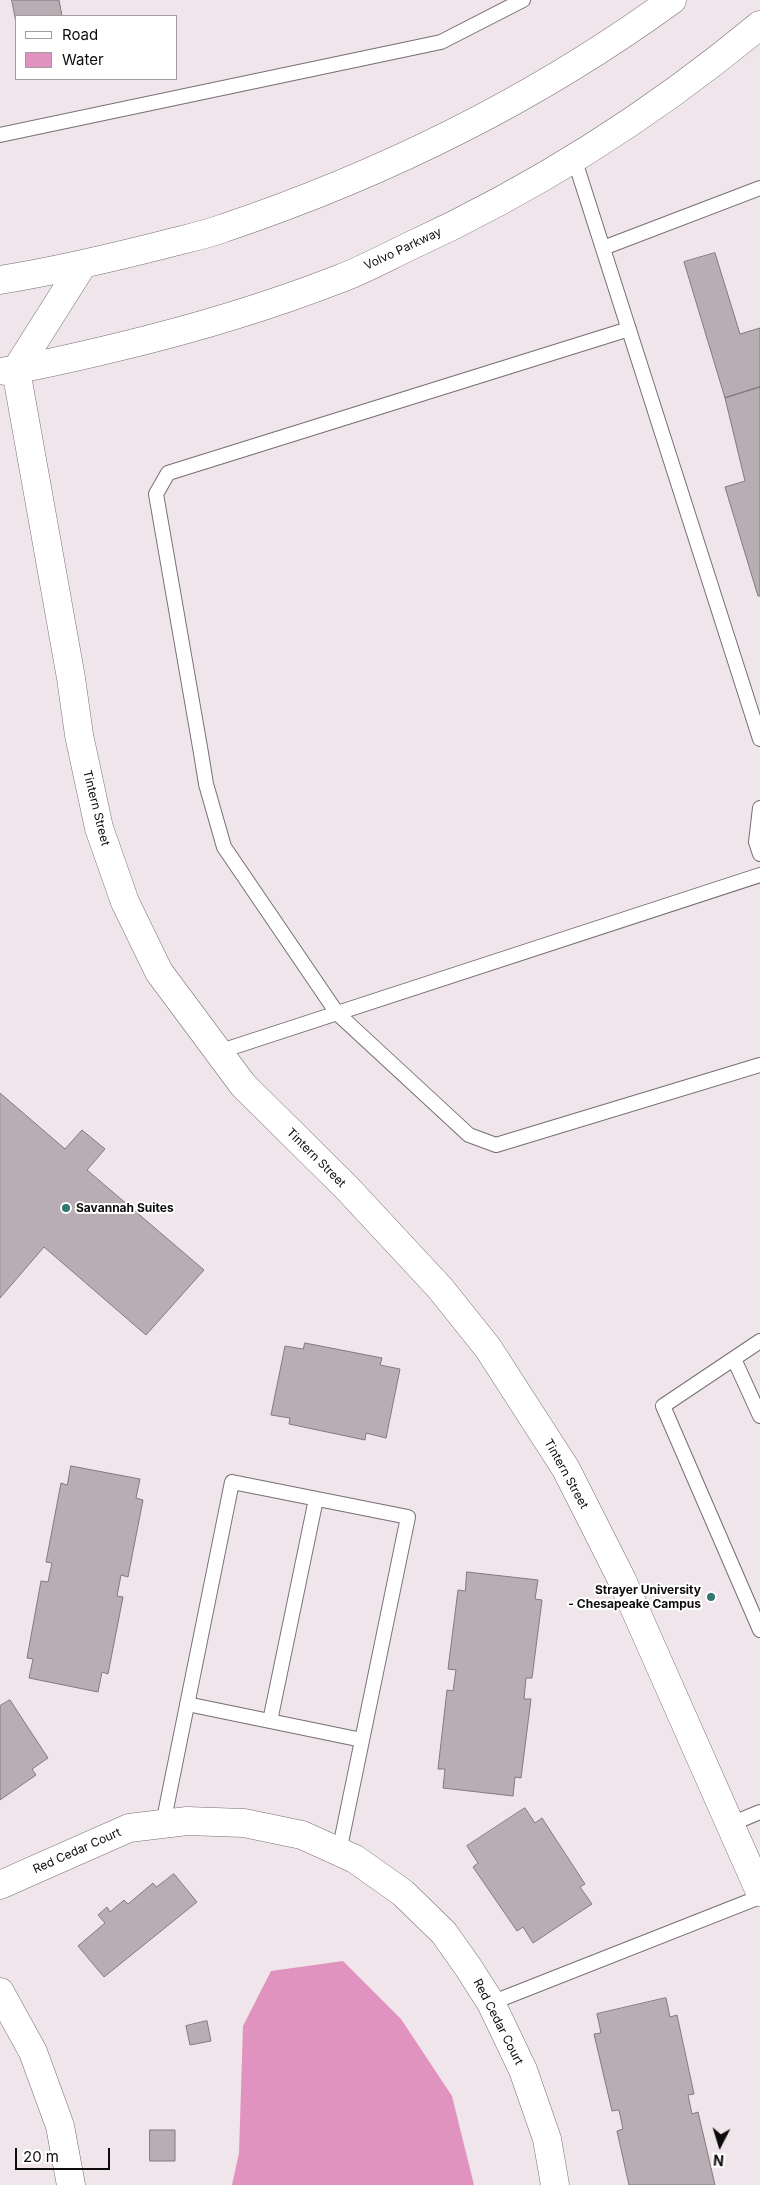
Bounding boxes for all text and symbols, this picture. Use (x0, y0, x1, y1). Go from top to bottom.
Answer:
legend (15, 15, 178, 80)
text: Road (62, 25, 98, 44)
text: Water (62, 50, 104, 69)
street label: Volvo Parkway (362, 225, 444, 273)
street label: Tintern Street (80, 769, 112, 847)
street label: Tintern Street (283, 1125, 349, 1191)
place label: Savannah Suites (76, 1201, 174, 1215)
marker: Savannah Suites (60, 1202, 72, 1214)
street label: Tintern Street (541, 1437, 591, 1511)
place label: Strayer University - Chesapeake Campus (568, 1583, 701, 1611)
marker: Strayer University - Chesapeake Campus (705, 1591, 717, 1603)
street label: Red Cedar Court (31, 1825, 123, 1877)
street label: Red Cedar Court (470, 1977, 526, 2067)
north arrow (695, 2120, 745, 2170)
scale bar (18, 2138, 112, 2170)
text: 20 m (23, 2147, 59, 2166)
text: N (713, 2152, 725, 2169)

